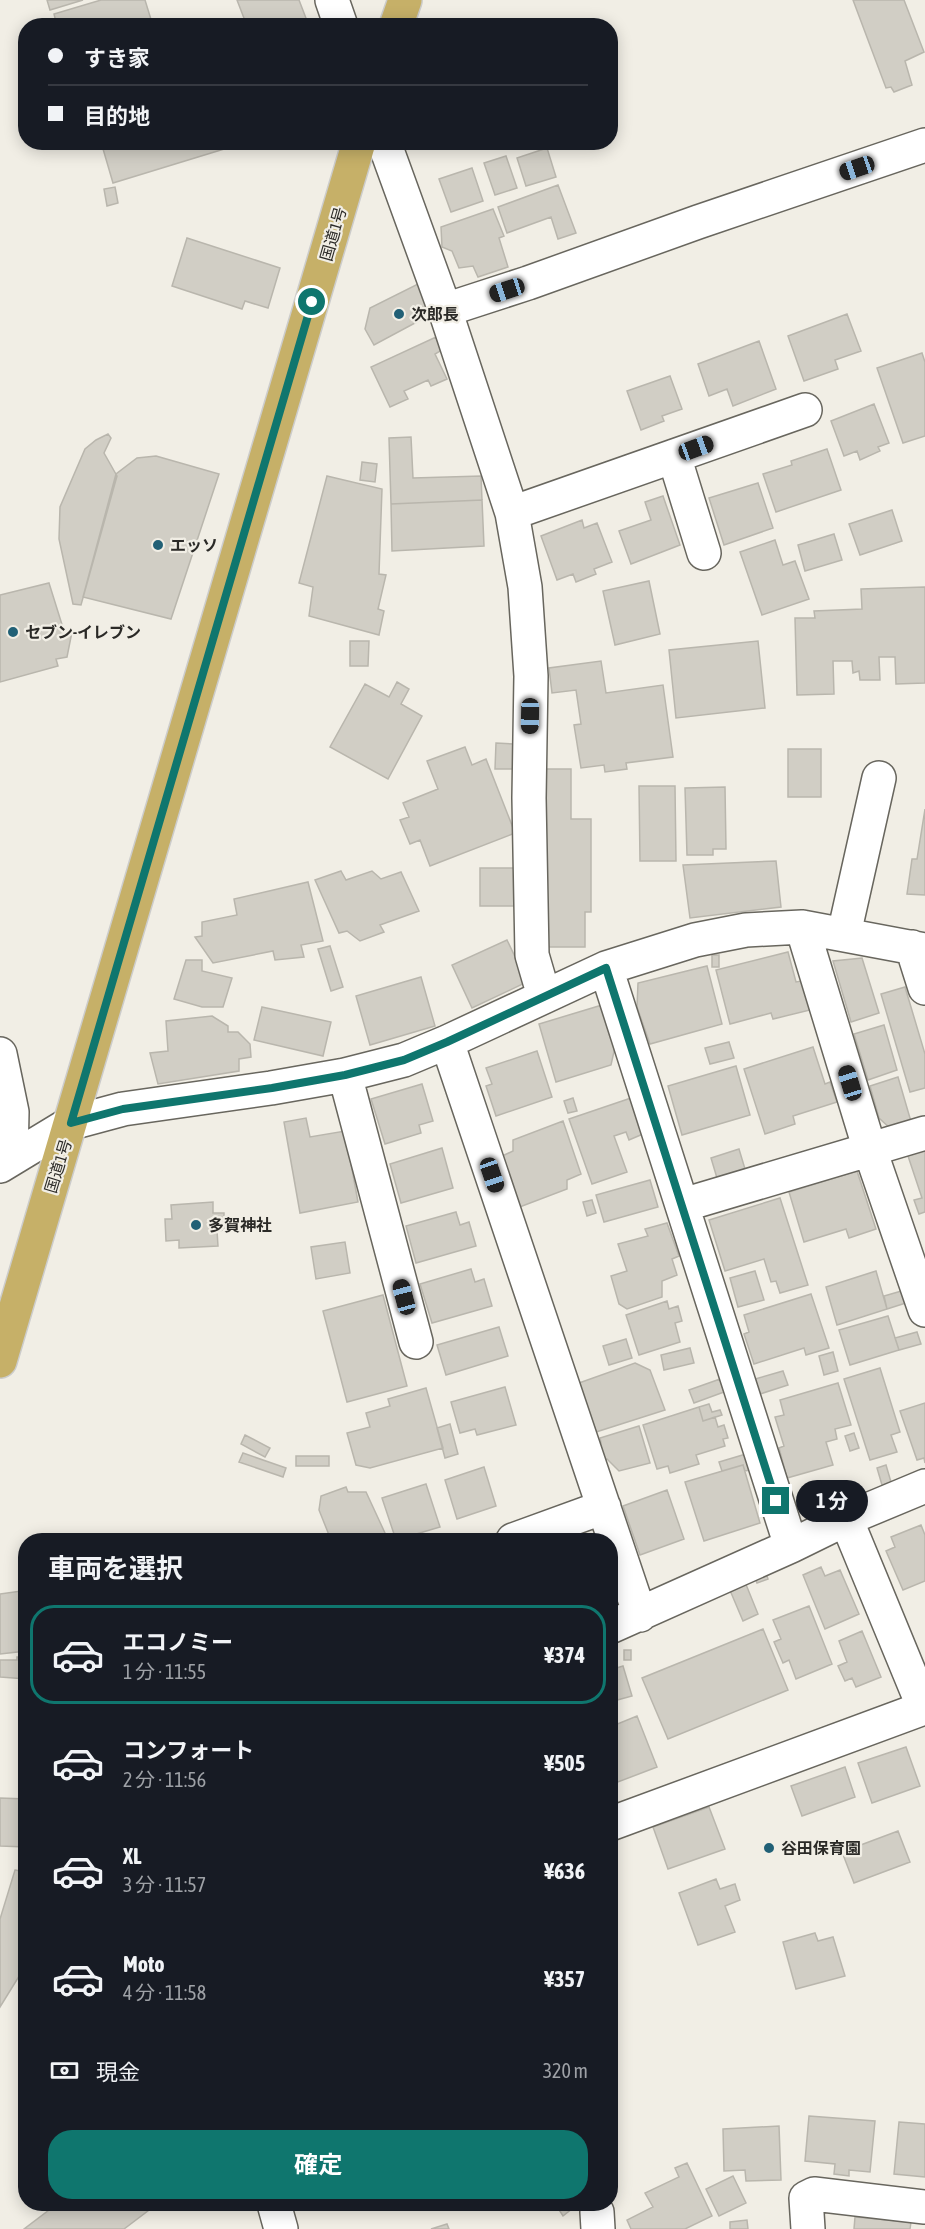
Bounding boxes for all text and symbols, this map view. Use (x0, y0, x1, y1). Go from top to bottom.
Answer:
text: すき家 (84, 45, 150, 71)
text: 目的地 (84, 103, 150, 129)
car (837, 154, 877, 182)
street label: 国道1号 (317, 205, 349, 263)
car (487, 276, 527, 304)
route start (298, 288, 325, 315)
place label: 次郎長 (411, 305, 459, 323)
marker: 次郎長 (392, 307, 406, 321)
car (676, 433, 716, 463)
place label: エッソ (170, 536, 218, 554)
marker: エッソ (151, 538, 165, 552)
place label: セブン-イレブン (25, 623, 141, 641)
marker: セブン-イレブン (6, 625, 20, 639)
car (521, 698, 539, 734)
car (836, 1063, 864, 1103)
street label: 国道1号 (41, 1137, 75, 1195)
car (478, 1155, 506, 1195)
place label: 多賀神社 (208, 1216, 272, 1234)
marker: 多賀神社 (189, 1218, 203, 1232)
car (391, 1277, 417, 1317)
callout: 1 分 (797, 1480, 869, 1522)
route end (762, 1487, 789, 1514)
text: 1 分 (816, 1489, 848, 1512)
text: 車両を選択 (48, 1553, 183, 1584)
icon: car (51, 1628, 105, 1682)
text: エコノミー (123, 1629, 233, 1655)
text: ¥374 (544, 1642, 585, 1668)
text: 1 分 · 11:55 (123, 1660, 206, 1683)
icon: car (51, 1736, 105, 1790)
text: コンフォート (123, 1737, 254, 1763)
text: ¥505 (544, 1750, 585, 1776)
text: 2 分 · 11:56 (123, 1768, 206, 1791)
place label: 谷田保育園 (781, 1839, 861, 1857)
marker: 谷田保育園 (762, 1841, 776, 1855)
text: XL (123, 1843, 141, 1869)
icon: car (51, 1844, 105, 1898)
text: ¥636 (544, 1858, 585, 1884)
text: 3 分 · 11:57 (123, 1873, 206, 1896)
text: Moto (123, 1951, 165, 1977)
icon: car (51, 1952, 105, 2006)
text: ¥357 (544, 1966, 585, 1992)
text: 4 分 · 11:58 (123, 1981, 206, 2004)
icon: cash (48, 2054, 81, 2087)
text: 現金 (96, 2059, 140, 2085)
text: 320 m (543, 2059, 588, 2082)
button: 確定 (48, 2130, 588, 2199)

